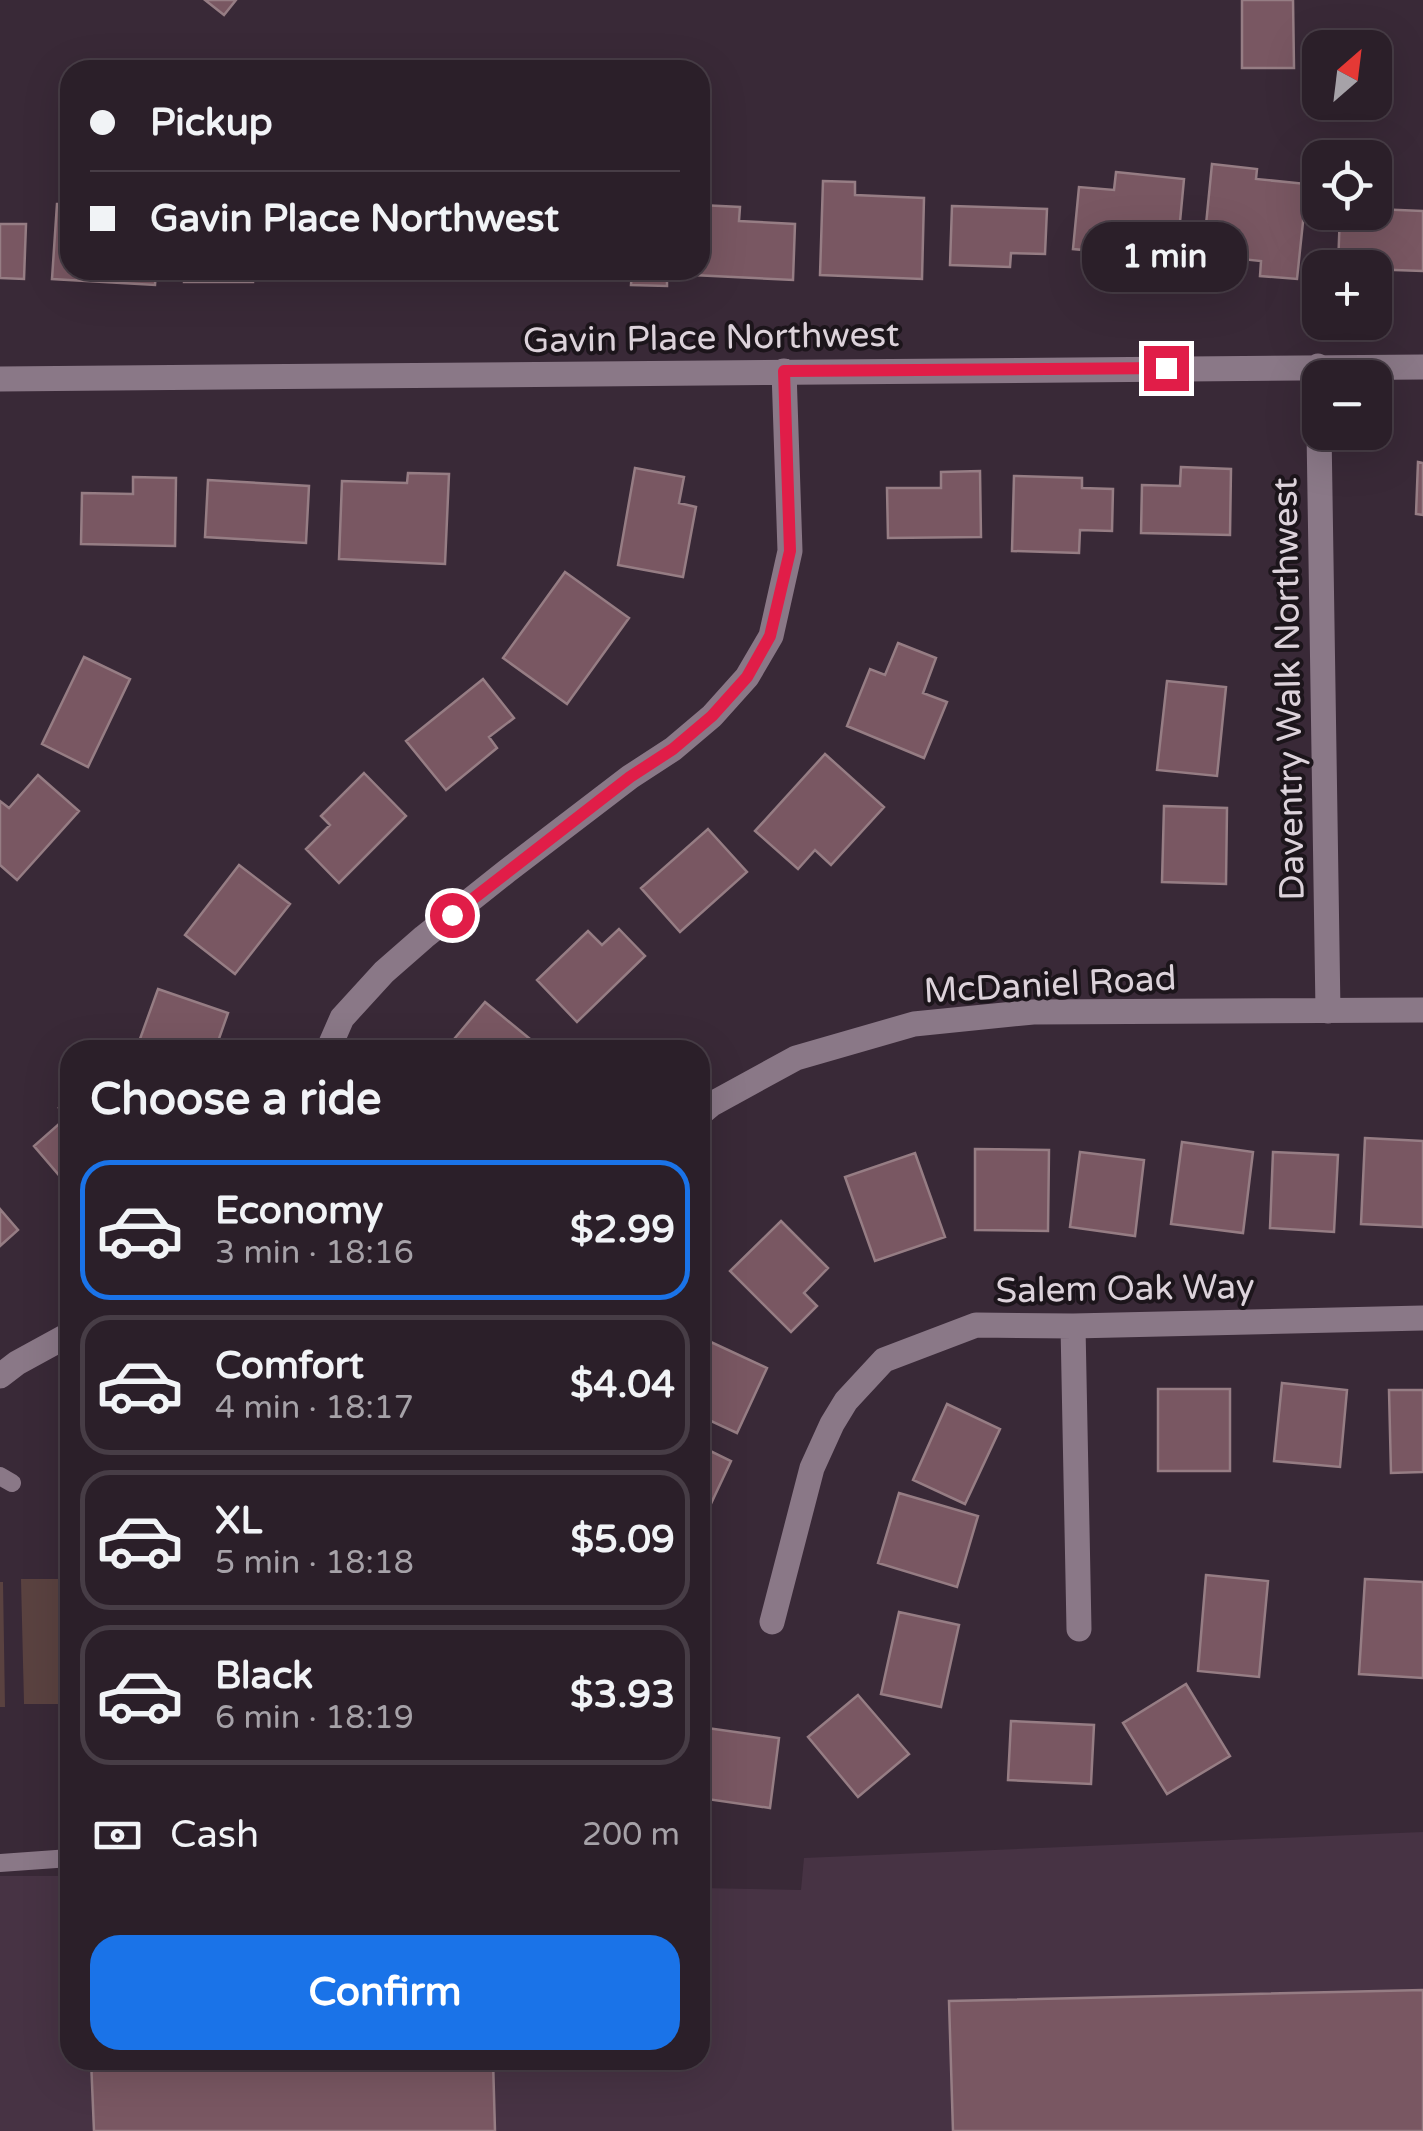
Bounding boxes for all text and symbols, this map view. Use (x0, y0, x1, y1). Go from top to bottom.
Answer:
north arrow (1302, 30, 1392, 120)
map controls (1302, 30, 1392, 450)
text: Pickup (150, 100, 273, 146)
button: locate (1302, 140, 1392, 230)
text: Gavin Place Northwest (150, 196, 559, 242)
callout: 1 min (1084, 223, 1248, 293)
text: 1 min (1122, 238, 1207, 276)
button: + (1302, 250, 1392, 340)
street label: Gavin Place Northwest (522, 314, 900, 362)
route end (1144, 346, 1189, 391)
button: − (1302, 360, 1392, 450)
street label: Daventry Walk Northwest (1264, 477, 1314, 901)
route start (430, 893, 475, 938)
street label: McDaniel Road (923, 957, 1178, 1013)
text: Choose a ride (90, 1073, 381, 1127)
icon: car (95, 1185, 185, 1275)
text: Economy (215, 1188, 383, 1234)
text: $2.99 (570, 1207, 675, 1253)
text: 3 min · 18:16 (215, 1234, 414, 1272)
street label: Salem Oak Way (995, 1266, 1255, 1312)
icon: car (95, 1340, 185, 1430)
text: Comfort (215, 1343, 364, 1389)
text: $4.04 (570, 1362, 675, 1408)
text: 4 min · 18:17 (215, 1389, 414, 1427)
icon: car (95, 1495, 185, 1585)
text: XL (215, 1498, 262, 1544)
text: $5.09 (570, 1517, 675, 1563)
text: 5 min · 18:18 (215, 1544, 414, 1582)
icon: car (95, 1650, 185, 1740)
text: Black (215, 1653, 313, 1699)
text: $3.93 (570, 1672, 675, 1718)
text: 6 min · 18:19 (215, 1699, 414, 1737)
icon: cash (90, 1808, 145, 1863)
text: Cash (170, 1812, 259, 1858)
text: 200 m (582, 1816, 680, 1854)
button: Confirm (90, 1935, 680, 2050)

